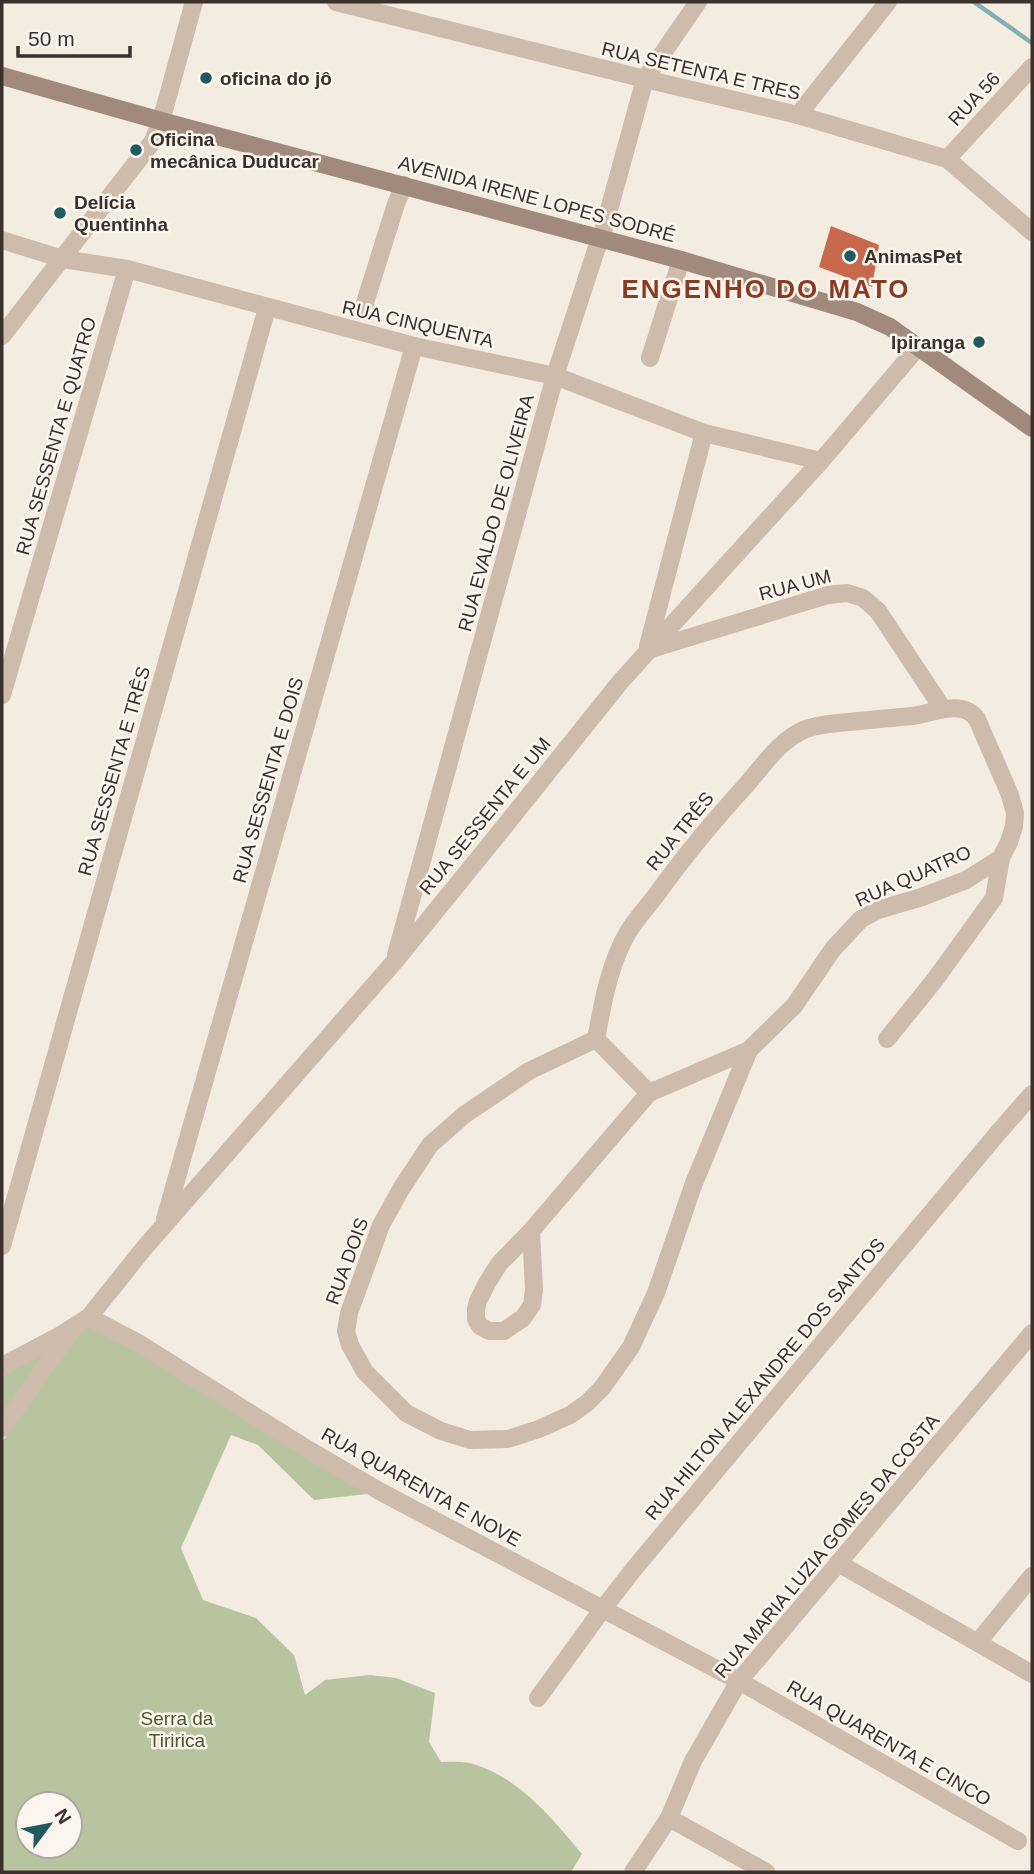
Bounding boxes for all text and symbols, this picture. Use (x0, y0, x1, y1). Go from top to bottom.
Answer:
scale bar (18, 14, 130, 58)
text: 50 m (28, 27, 75, 50)
street label: RUA SETENTA E TRES (600, 38, 802, 104)
place label: oficina do jô (220, 68, 332, 89)
street label: RUA 56 (944, 68, 1004, 130)
marker: oficina do jô (198, 70, 214, 86)
place label: Oficina mecânica Duducar (150, 129, 320, 172)
marker: Oficina mecânica Duducar (128, 142, 144, 158)
street label: AVENIDA IRENE LOPES SODRÉ (396, 152, 678, 246)
place label: Delícia Quentinha (74, 192, 168, 235)
marker: Delícia Quentinha (52, 205, 68, 221)
place label: AnimasPet (864, 246, 963, 267)
marker: AnimasPet (842, 248, 858, 264)
district label: ENGENHO DO MATO (621, 274, 911, 304)
street label: RUA CINQUENTA (340, 296, 496, 352)
street label: RUA SESSENTA E QUATRO (12, 315, 100, 557)
place label: Ipiranga (891, 332, 965, 353)
marker: Ipiranga (971, 334, 987, 350)
street label: RUA EVALDO DE OLIVEIRA (454, 392, 538, 634)
street label: RUA UM (757, 565, 833, 605)
street label: RUA SESSENTA E TRÊS (74, 664, 154, 878)
street label: RUA SESSENTA E DOIS (229, 675, 307, 885)
street label: RUA SESSENTA E UM (415, 733, 555, 899)
street label: RUA TRÊS (642, 788, 718, 874)
street label: RUA QUATRO (852, 841, 974, 911)
street label: RUA DOIS (322, 1215, 372, 1307)
street label: RUA HILTON ALEXANDRE DOS SANTOS (641, 1234, 889, 1524)
street label: RUA MARIA LUZIA GOMES DA COSTA (710, 1410, 944, 1682)
street label: RUA QUARENTA E NOVE (318, 1423, 524, 1551)
street label: RUA QUARENTA E CINCO (783, 1676, 995, 1810)
park label: Serra da Tiririca (141, 1708, 214, 1751)
north arrow (14, 1790, 84, 1860)
text: N (50, 1805, 76, 1828)

